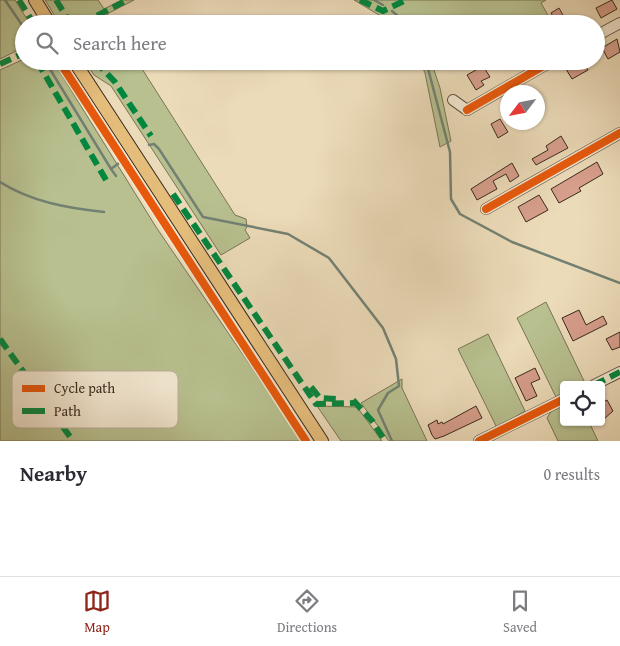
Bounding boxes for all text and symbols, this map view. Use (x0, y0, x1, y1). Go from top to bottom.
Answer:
search box (15, 15, 605, 70)
icon: search (33, 29, 61, 57)
text: Search here (73, 29, 167, 57)
north arrow (500, 85, 545, 130)
legend (12, 371, 178, 428)
text: Cycle path (54, 378, 115, 398)
map controls (560, 381, 605, 426)
button: locate (560, 381, 605, 426)
text: Path (54, 401, 81, 421)
text: Nearby (20, 458, 87, 489)
text: 0 results (543, 462, 600, 486)
tab: Map (83, 587, 111, 637)
tab: Directions (277, 587, 337, 637)
tab: Saved (503, 587, 537, 637)

